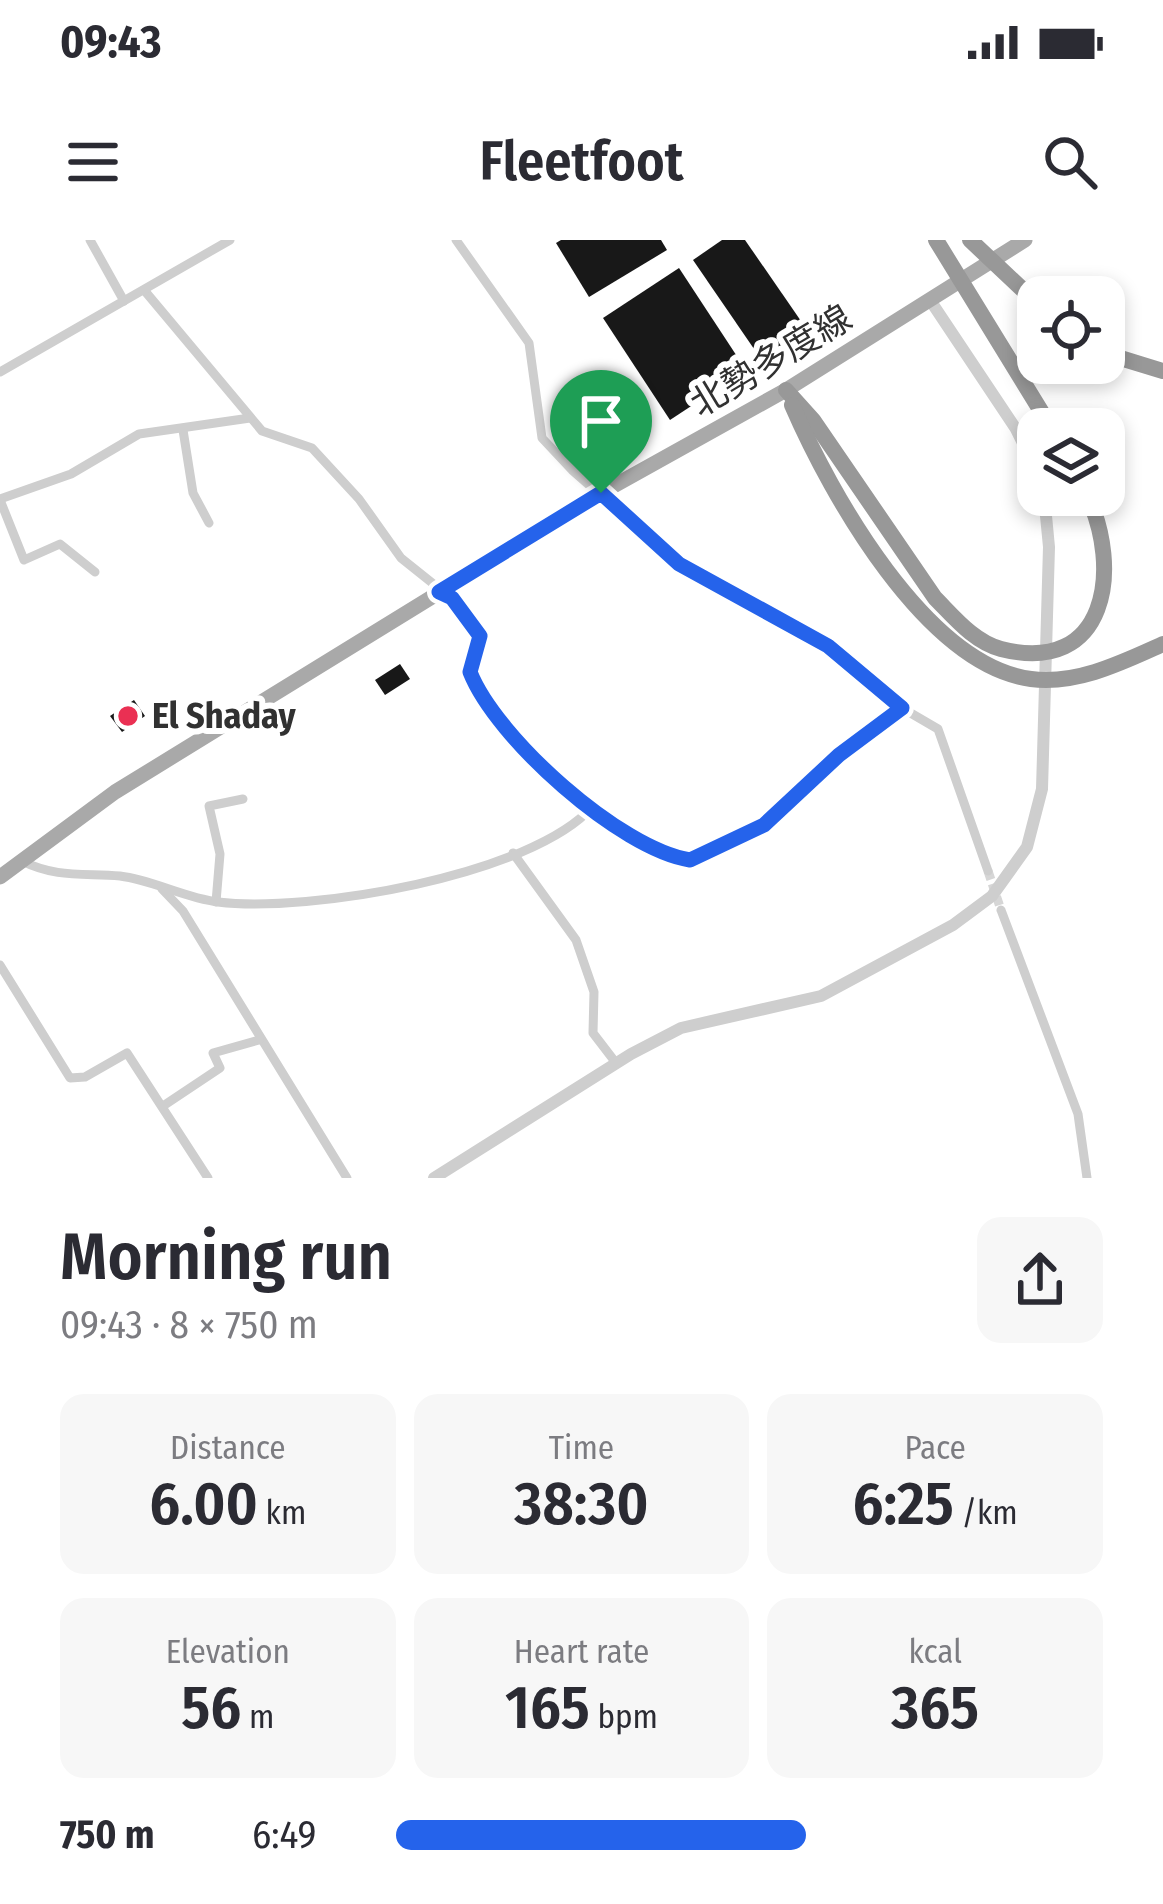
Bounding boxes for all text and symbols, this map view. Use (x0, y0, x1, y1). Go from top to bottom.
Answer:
text: 09:43 (60, 15, 161, 69)
icon: menu (60, 129, 126, 195)
icon: search (1037, 129, 1103, 195)
text: Fleetfoot (479, 130, 684, 194)
map controls (1017, 276, 1125, 516)
button: locate (1017, 276, 1125, 384)
street label: 北勢多度線 (683, 296, 859, 426)
pin (550, 370, 652, 493)
icon: arrive (568, 388, 634, 454)
button: layers (1017, 408, 1125, 516)
place label: El Shaday (152, 694, 296, 738)
marker: El Shaday (115, 703, 141, 729)
text: Morning run (60, 1217, 392, 1296)
button: share (977, 1217, 1103, 1343)
text: 09:43 · 8 × 750 m (60, 1302, 318, 1348)
text: Distance (170, 1428, 286, 1468)
text: Time (549, 1428, 614, 1468)
text: Pace (904, 1428, 966, 1468)
text: 6.00 (149, 1468, 258, 1540)
text: 38:30 (514, 1468, 649, 1540)
text: 6:25 (853, 1468, 954, 1540)
text: km (258, 1493, 306, 1533)
text: /km (954, 1493, 1018, 1533)
text: Elevation (166, 1632, 290, 1672)
text: Heart rate (514, 1632, 649, 1672)
text: kcal (908, 1632, 962, 1672)
text: 56 (181, 1672, 241, 1744)
text: 165 (505, 1672, 590, 1744)
text: 365 (891, 1672, 979, 1744)
text: m (241, 1697, 274, 1737)
text: bpm (590, 1697, 658, 1737)
text: 750 m (60, 1812, 155, 1858)
text: 6:49 (252, 1812, 317, 1858)

